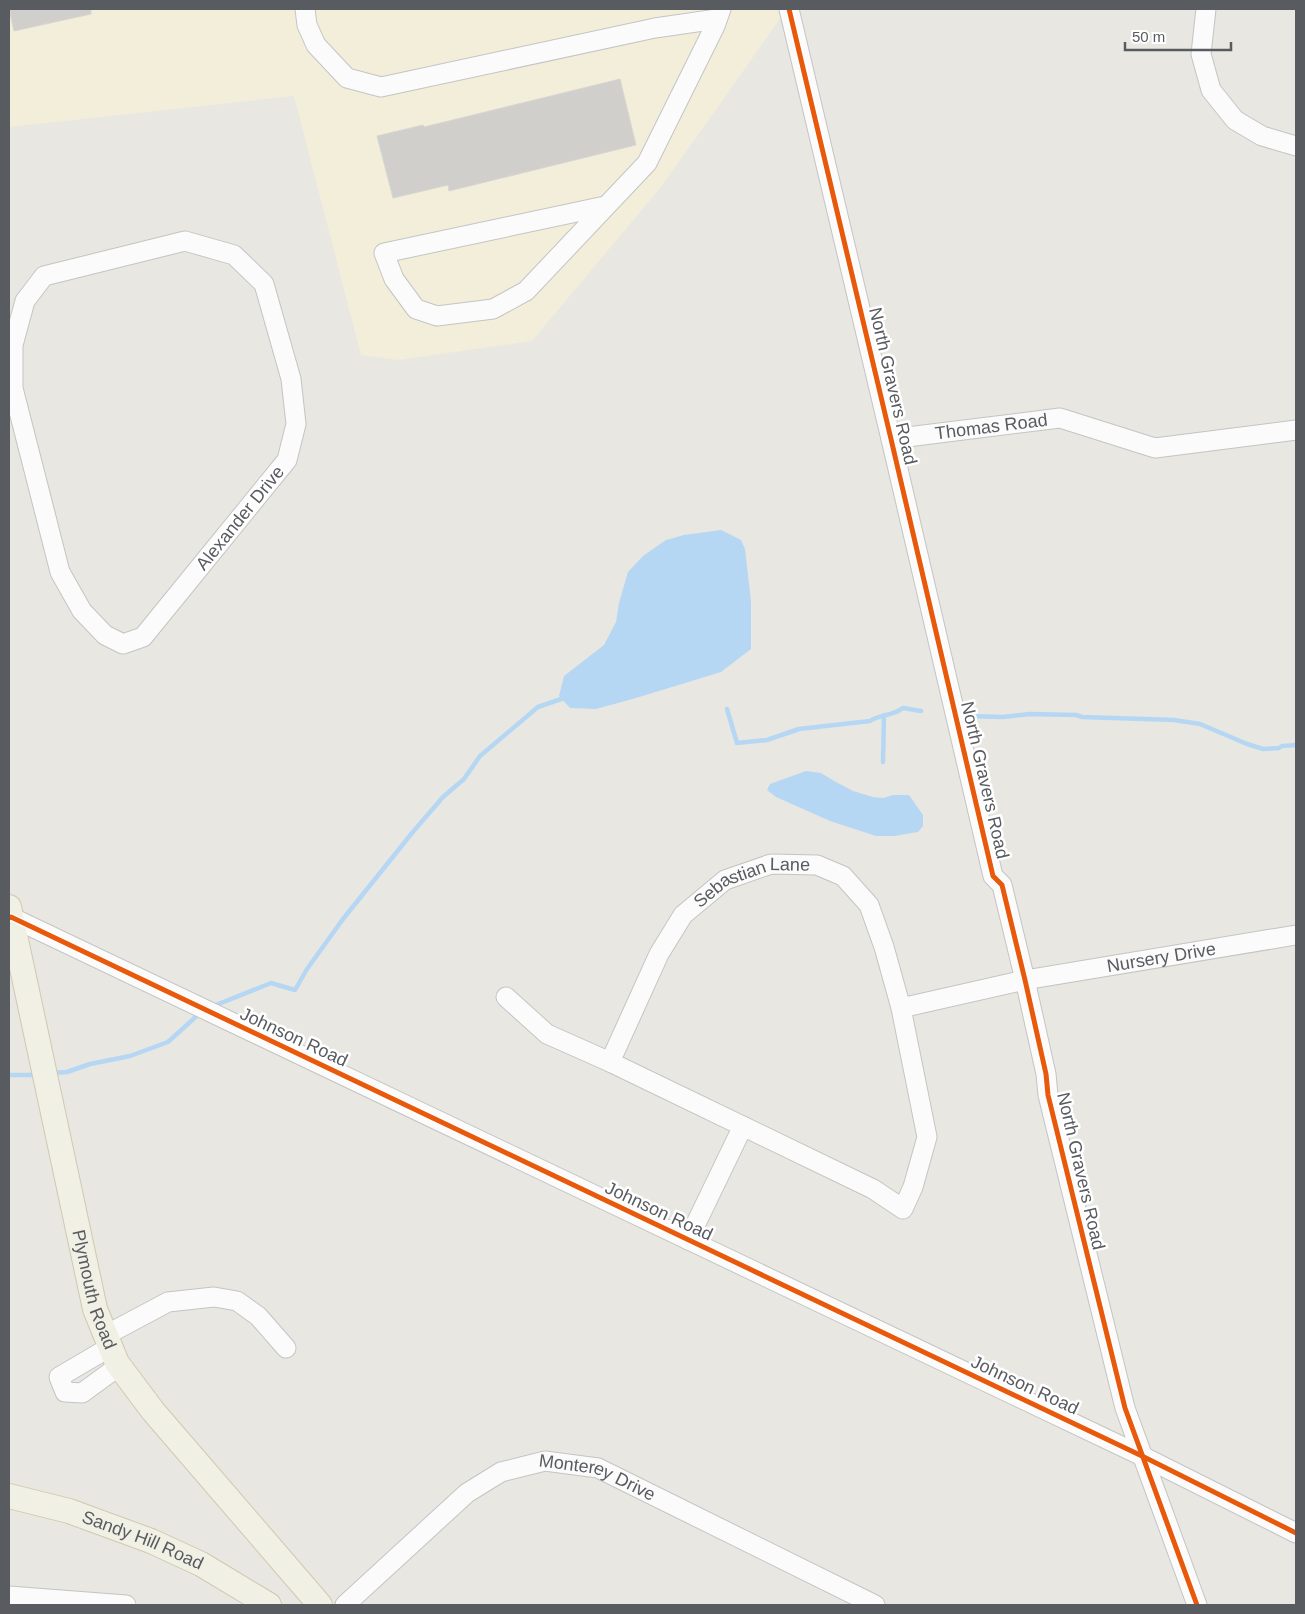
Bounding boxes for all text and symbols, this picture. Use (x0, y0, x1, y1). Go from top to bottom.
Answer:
scale bar (1125, 20, 1231, 52)
text: 50 m (1132, 28, 1165, 45)
street label: North Gravers Road (865, 305, 921, 467)
street label: Thomas Road (934, 410, 1049, 443)
street label: Alexander Drive (192, 462, 288, 574)
street label: North Gravers Road (957, 699, 1013, 861)
street label: Sebastian Lane (690, 854, 810, 912)
street label: Nursery Drive (1105, 938, 1217, 976)
street label: Johnson Road (237, 1003, 351, 1071)
street label: North Gravers Road (1053, 1090, 1109, 1252)
street label: Johnson Road (602, 1177, 716, 1245)
street label: Plymouth Road (68, 1228, 120, 1352)
street label: Johnson Road (968, 1351, 1082, 1419)
street label: Monterey Drive (538, 1450, 659, 1505)
street label: Sandy Hill Road (79, 1507, 206, 1574)

